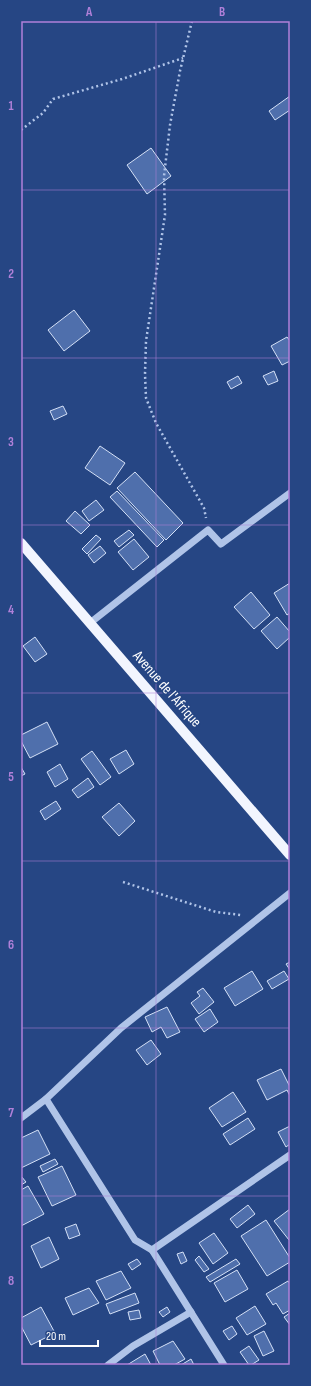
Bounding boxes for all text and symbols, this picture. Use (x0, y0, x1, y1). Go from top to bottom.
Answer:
text: A (85, 4, 93, 20)
text: B (219, 4, 225, 20)
text: 1 (8, 98, 14, 114)
text: 2 (8, 266, 14, 282)
text: 3 (8, 434, 14, 450)
text: 4 (8, 602, 14, 618)
street label: Avenue de l'Afrique (128, 646, 205, 731)
text: 5 (8, 769, 14, 785)
text: 6 (8, 937, 14, 953)
text: 7 (8, 1105, 14, 1121)
text: 8 (8, 1273, 14, 1289)
scale bar (40, 1322, 98, 1348)
text: 20 m (46, 1329, 66, 1344)

